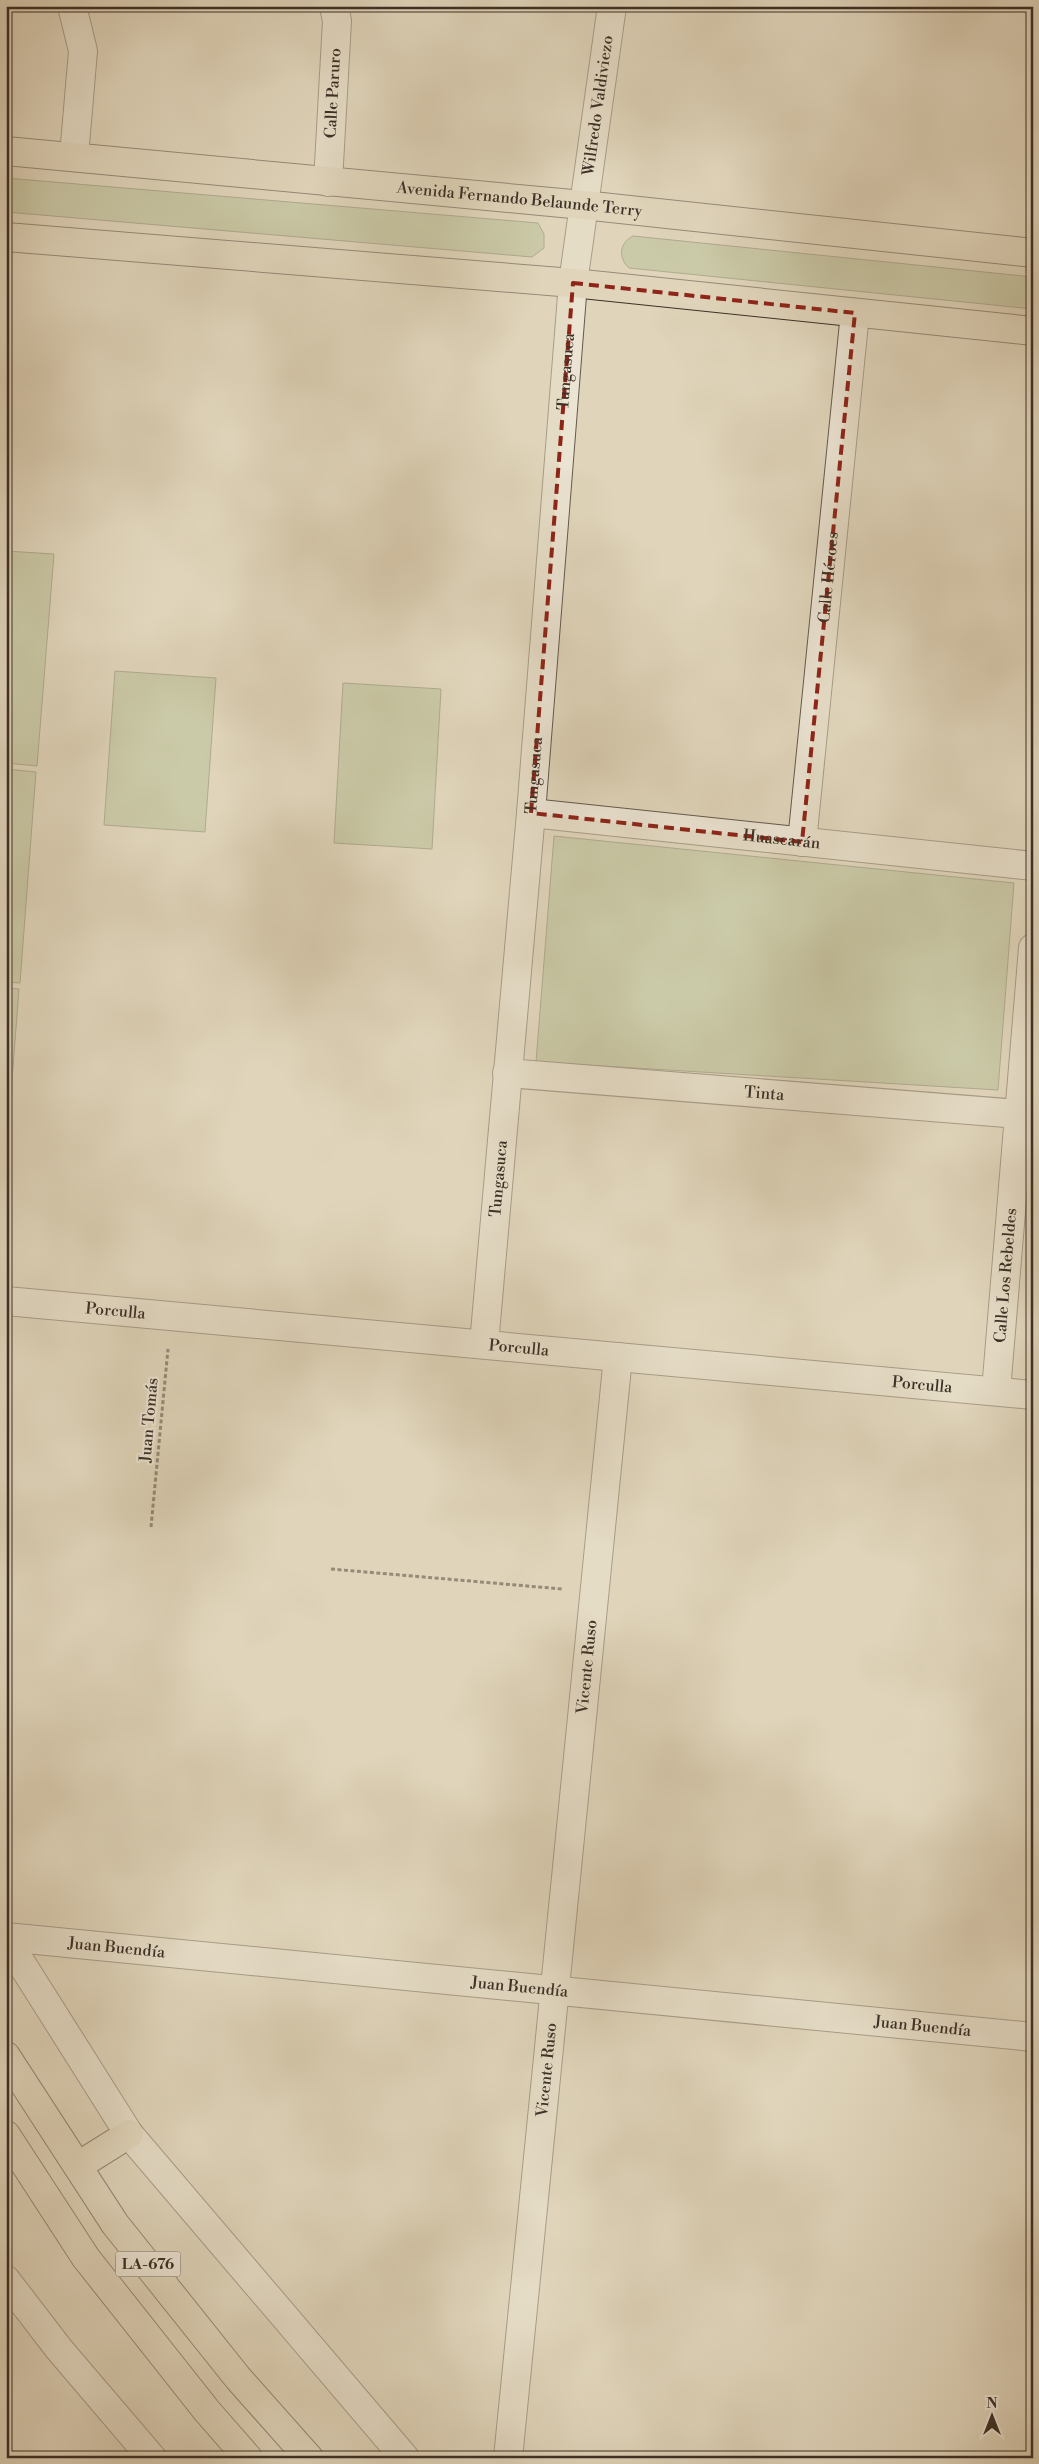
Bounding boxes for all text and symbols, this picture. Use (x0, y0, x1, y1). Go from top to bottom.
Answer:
street label: Wilfredo Valdiviezo (578, 34, 618, 178)
street label: Calle Paruro (320, 47, 345, 139)
street label: Avenida Fernando Belaunde Terry (395, 178, 644, 221)
street label: Tungasuca (553, 331, 579, 411)
street label: Calle Héroes (814, 531, 843, 624)
street label: Tungasuca (521, 735, 547, 815)
street label: Huascarán (742, 825, 822, 854)
street label: Tinta (743, 1082, 786, 1105)
street label: Tungasuca (485, 1138, 512, 1218)
street label: Calle Los Rebeldes (990, 1207, 1021, 1344)
street label: Porculla (85, 1298, 147, 1324)
street label: Porculla (488, 1335, 551, 1361)
street label: Porculla (891, 1372, 954, 1398)
street label: Juan Tomás (135, 1377, 163, 1464)
street label: Vicente Ruso (572, 1619, 602, 1716)
street label: Juan Buendía (66, 1933, 167, 1963)
street label: Juan Buendía (469, 1972, 570, 2002)
street label: Juan Buendía (872, 2011, 973, 2041)
street label: Vicente Ruso (532, 2022, 561, 2119)
road number: LA-676 (116, 2252, 180, 2276)
north arrow (966, 2392, 1016, 2442)
text: N (986, 2395, 998, 2413)

